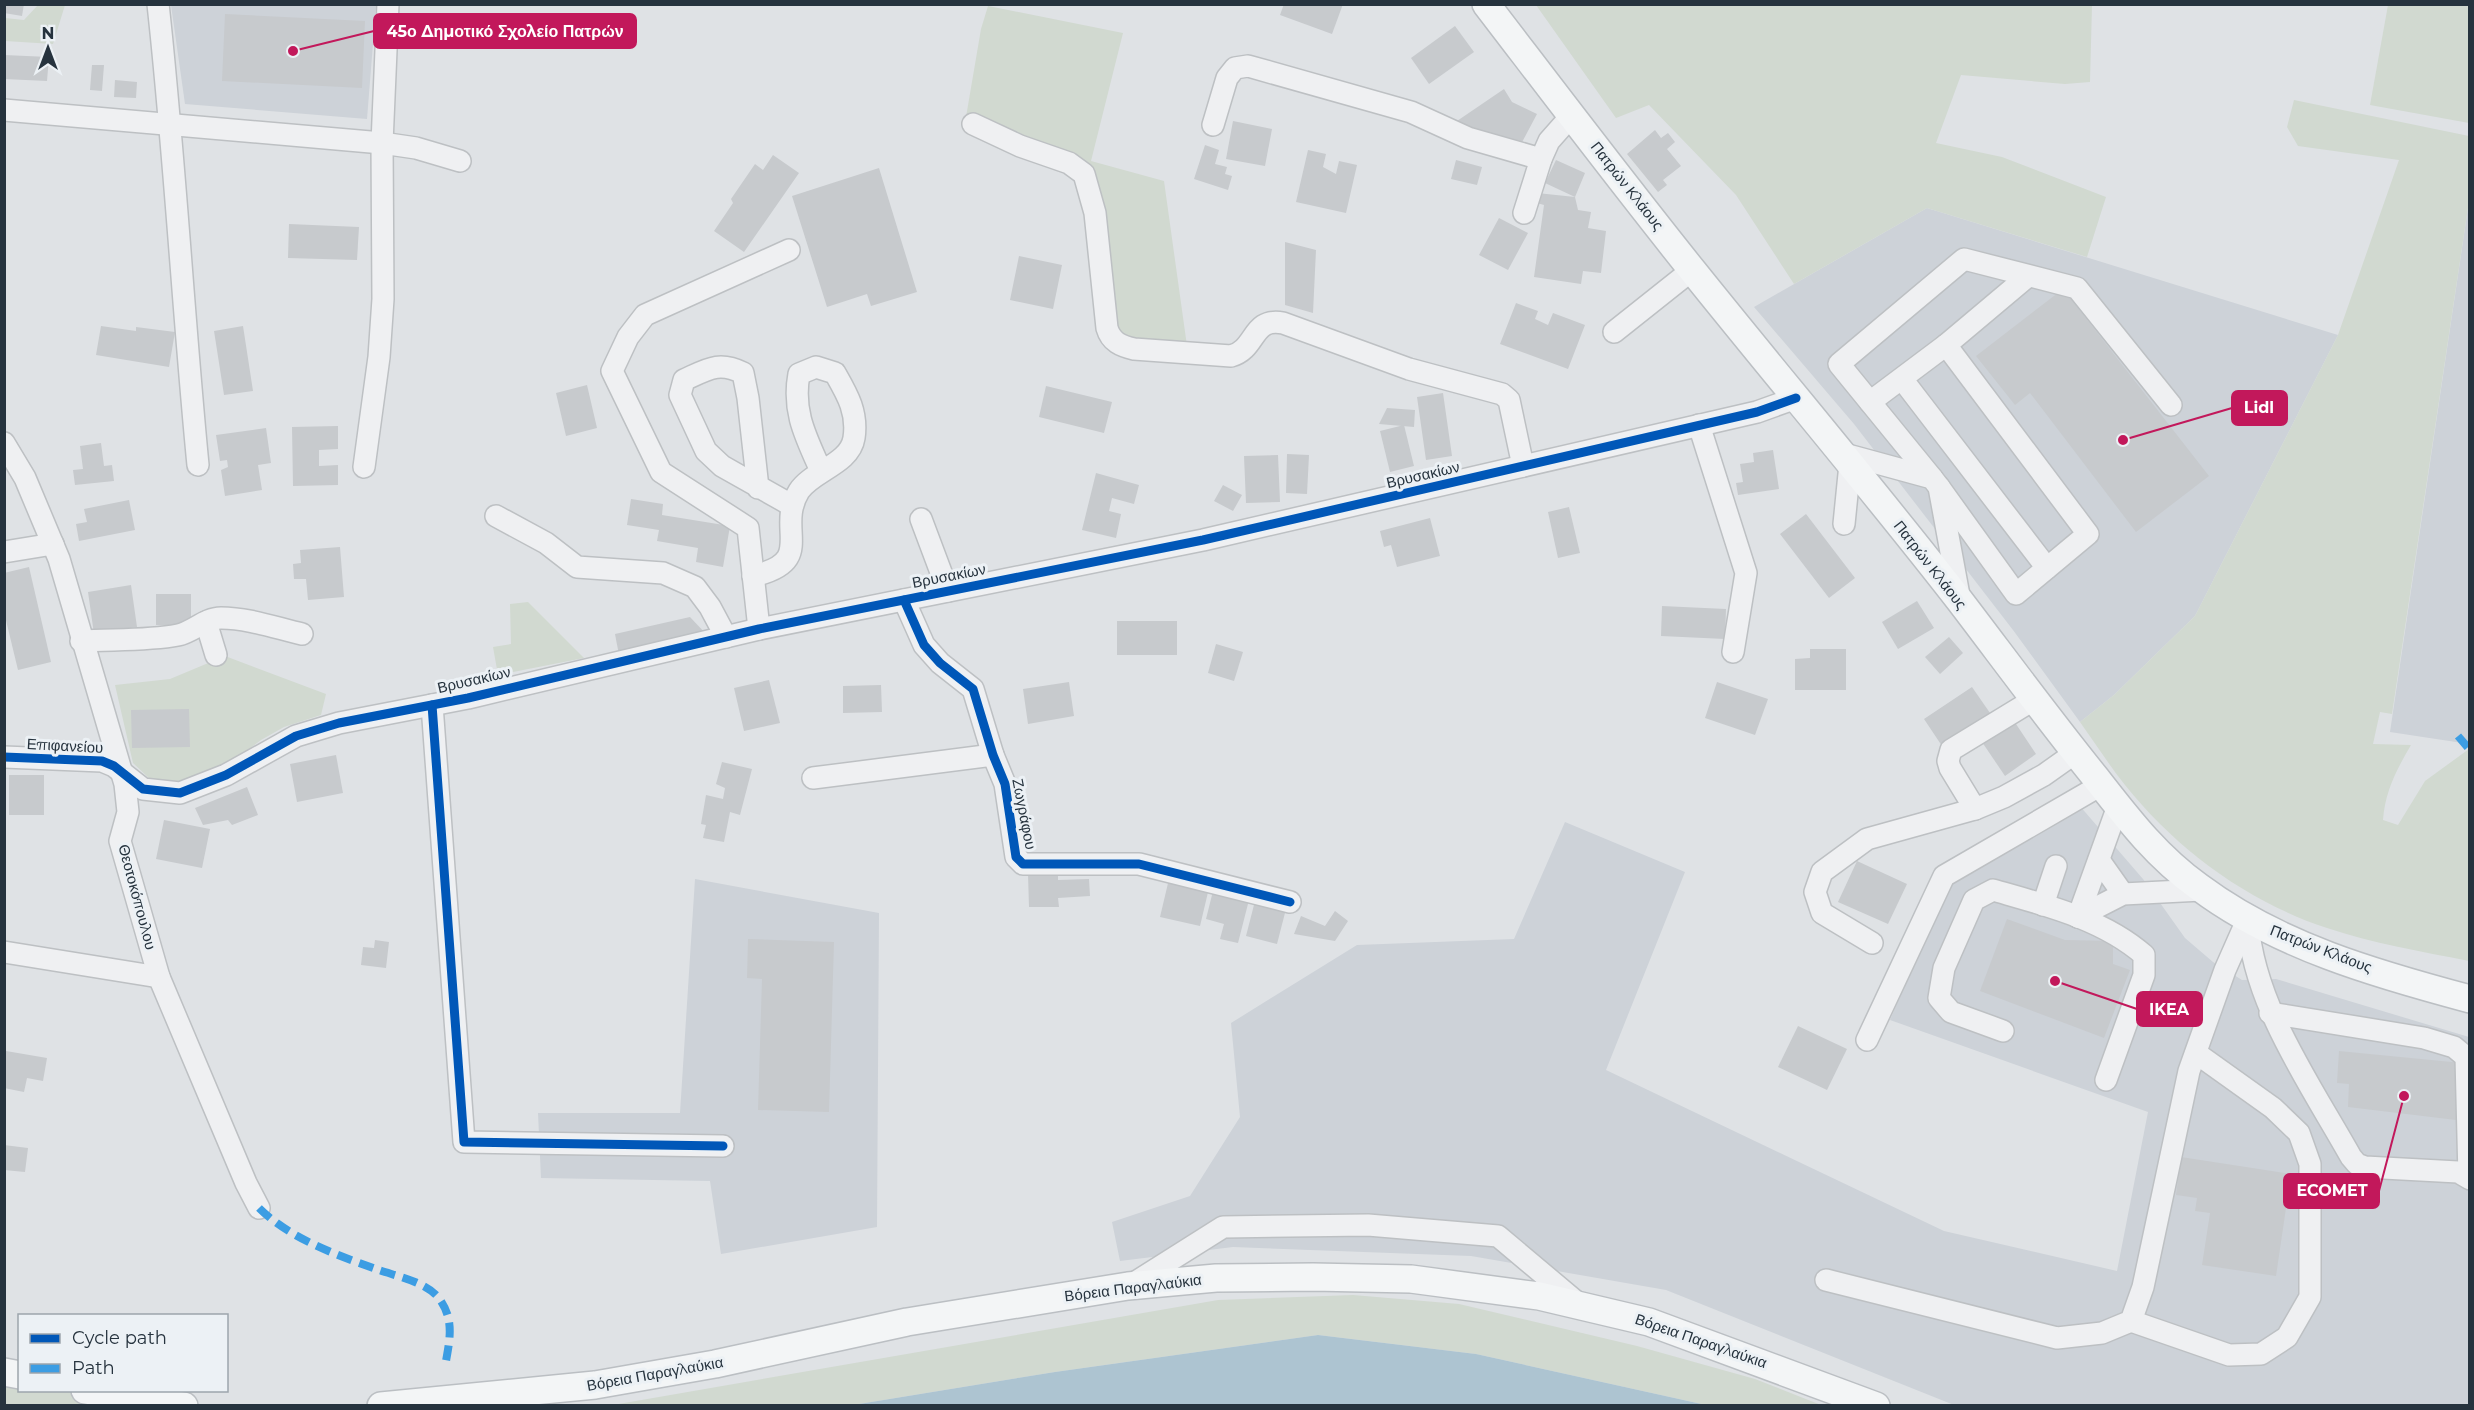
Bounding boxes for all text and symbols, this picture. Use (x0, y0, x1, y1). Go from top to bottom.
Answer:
callout: 45ο Δημοτικό Σχολείο Πατρών (374, 14, 636, 48)
north arrow (18, 18, 78, 78)
text: 45ο Δημοτικό Σχολείο Πατρών (386, 22, 624, 41)
text: N (42, 24, 54, 43)
street label: Πατρών Κλάους (1587, 137, 1668, 234)
callout: Lidl (2232, 391, 2287, 425)
text: Lidl (2244, 398, 2274, 417)
street label: Βρυσακίων (1384, 457, 1461, 492)
street label: Πατρών Κλάους (1890, 516, 1971, 613)
street label: Βρυσακίων (910, 559, 987, 592)
street label: Βρυσακίων (435, 662, 512, 697)
street label: Επιφανείου (26, 734, 104, 757)
street label: Ζωγράφου (1008, 777, 1041, 851)
street label: Θεοτοκόπουλου (114, 842, 161, 952)
street label: Πατρών Κλάους (2268, 920, 2375, 977)
callout: IKEA (2137, 992, 2202, 1026)
text: IKEA (2149, 1000, 2190, 1019)
callout: ECOMET (2284, 1174, 2379, 1208)
text: ECOMET (2296, 1181, 2368, 1200)
street label: Βόρεια Παραγλαύκια (1063, 1270, 1203, 1305)
street label: Βόρεια Παραγλαύκια (1633, 1309, 1770, 1372)
legend (18, 1314, 228, 1392)
text: Cycle path (72, 1327, 167, 1349)
street label: Βόρεια Παραγλαύκια (585, 1352, 725, 1395)
text: Path (72, 1357, 115, 1379)

